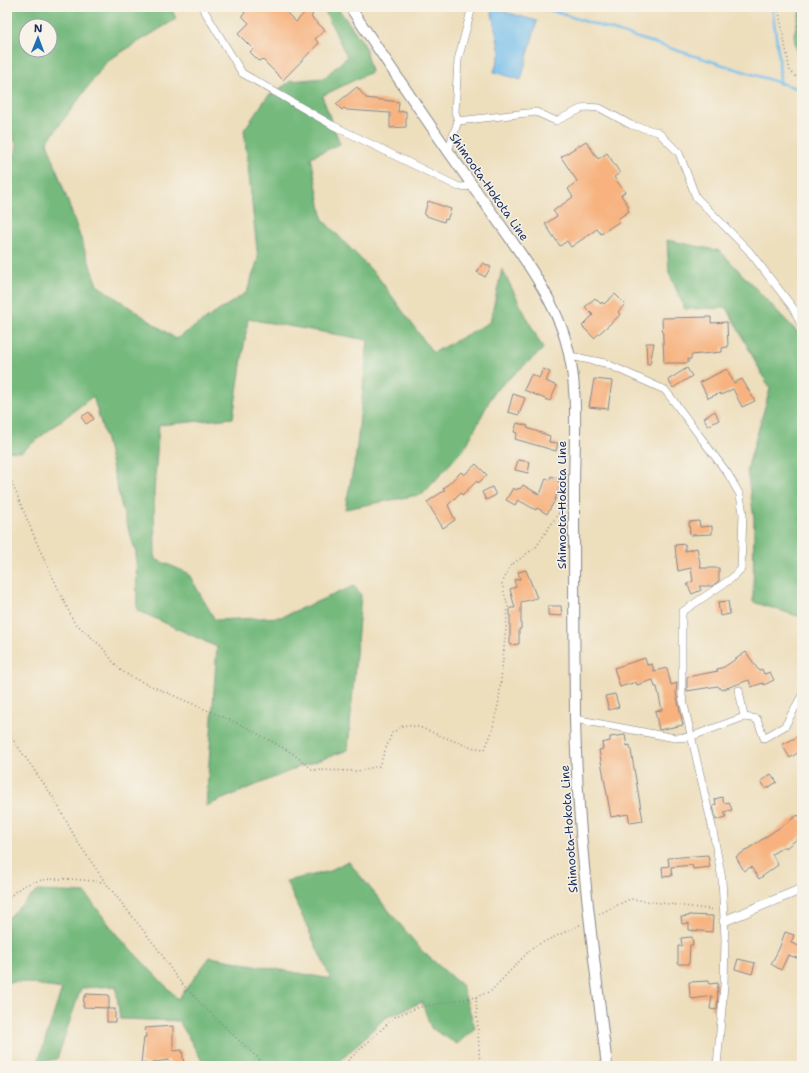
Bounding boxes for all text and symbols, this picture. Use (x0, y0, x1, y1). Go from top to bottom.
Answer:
north arrow (18, 18, 58, 58)
text: N (34, 21, 43, 36)
street label: Shimoota-Hokota Line (446, 130, 532, 244)
street label: Shimoota-Hokota Line (554, 441, 570, 569)
street label: Shimoota-Hokota Line (557, 764, 581, 894)

